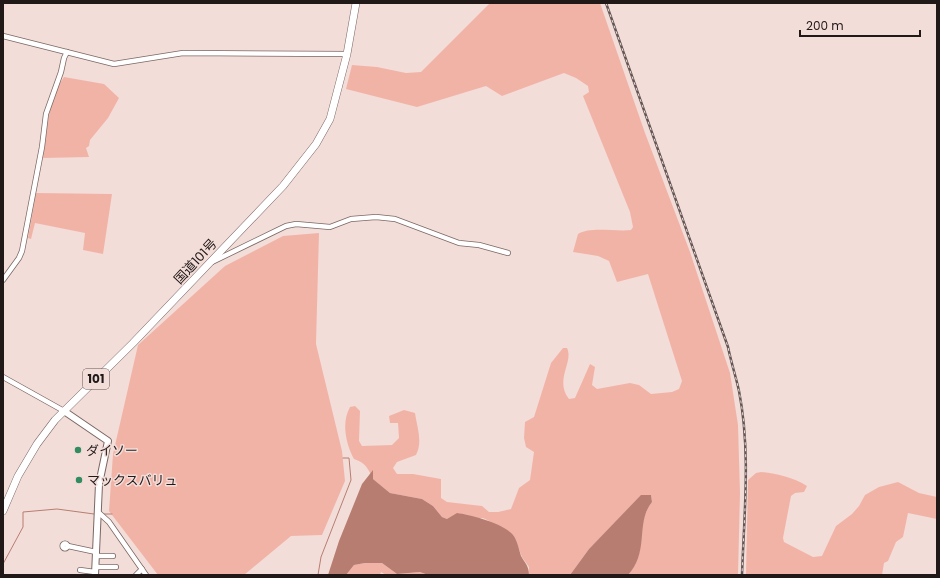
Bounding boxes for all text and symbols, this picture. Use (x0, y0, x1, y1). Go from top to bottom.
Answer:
scale bar (800, 12, 920, 38)
text: 200 m (806, 17, 844, 34)
street label: 国道101号 (169, 235, 221, 288)
road number: 101 (83, 369, 109, 389)
place label: ダイソー (86, 441, 138, 460)
marker: ダイソー (73, 445, 83, 455)
place label: マックスバリュ (87, 471, 178, 490)
marker: マックスバリュ (74, 475, 84, 485)

